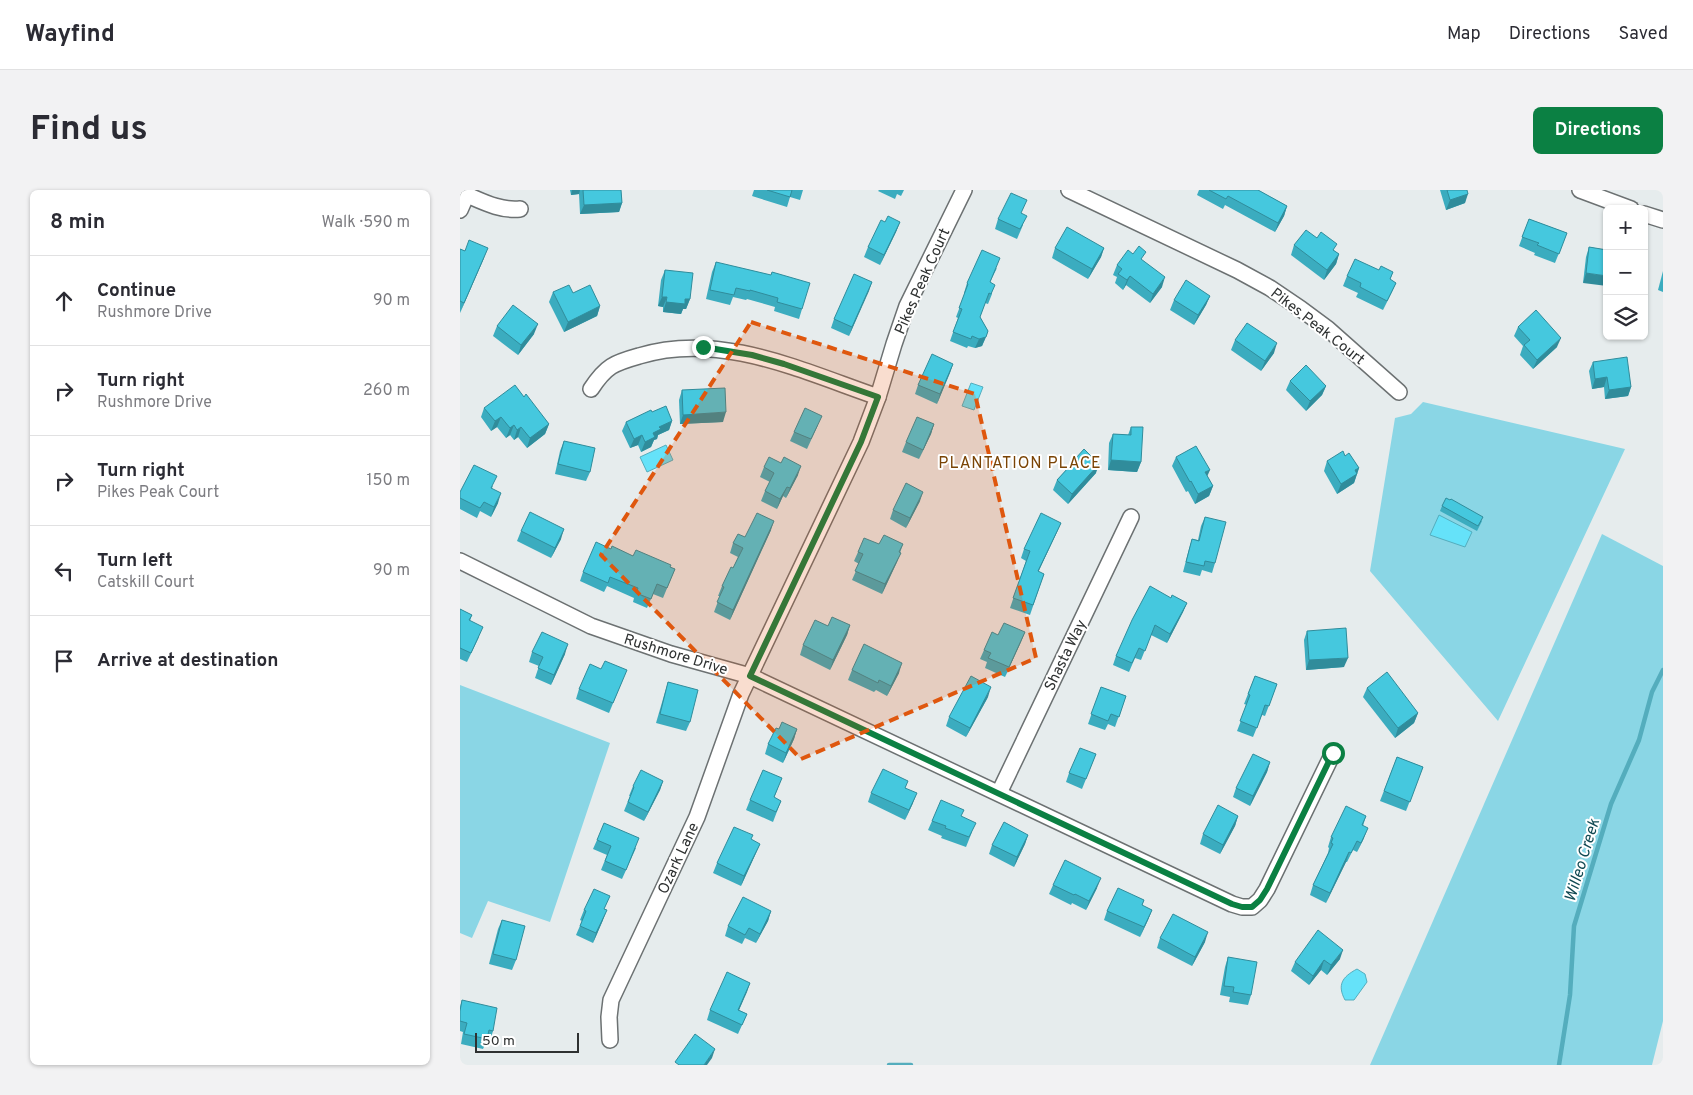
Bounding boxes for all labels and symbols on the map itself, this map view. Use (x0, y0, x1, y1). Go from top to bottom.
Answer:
street label: Pikes Peak Court (891, 225, 955, 338)
street label: Pikes Peak Court (1266, 284, 1368, 370)
route end (692, 336, 715, 359)
district label: PLANTATION PLACE (938, 454, 1102, 474)
street label: Shasta Way (1041, 617, 1092, 694)
street label: Rushmore Drive (621, 631, 730, 680)
route start (1322, 742, 1345, 765)
water label: Willeo Creek (1561, 816, 1605, 904)
street label: Ozark Lane (655, 820, 704, 897)
scale bar (475, 1030, 579, 1053)

